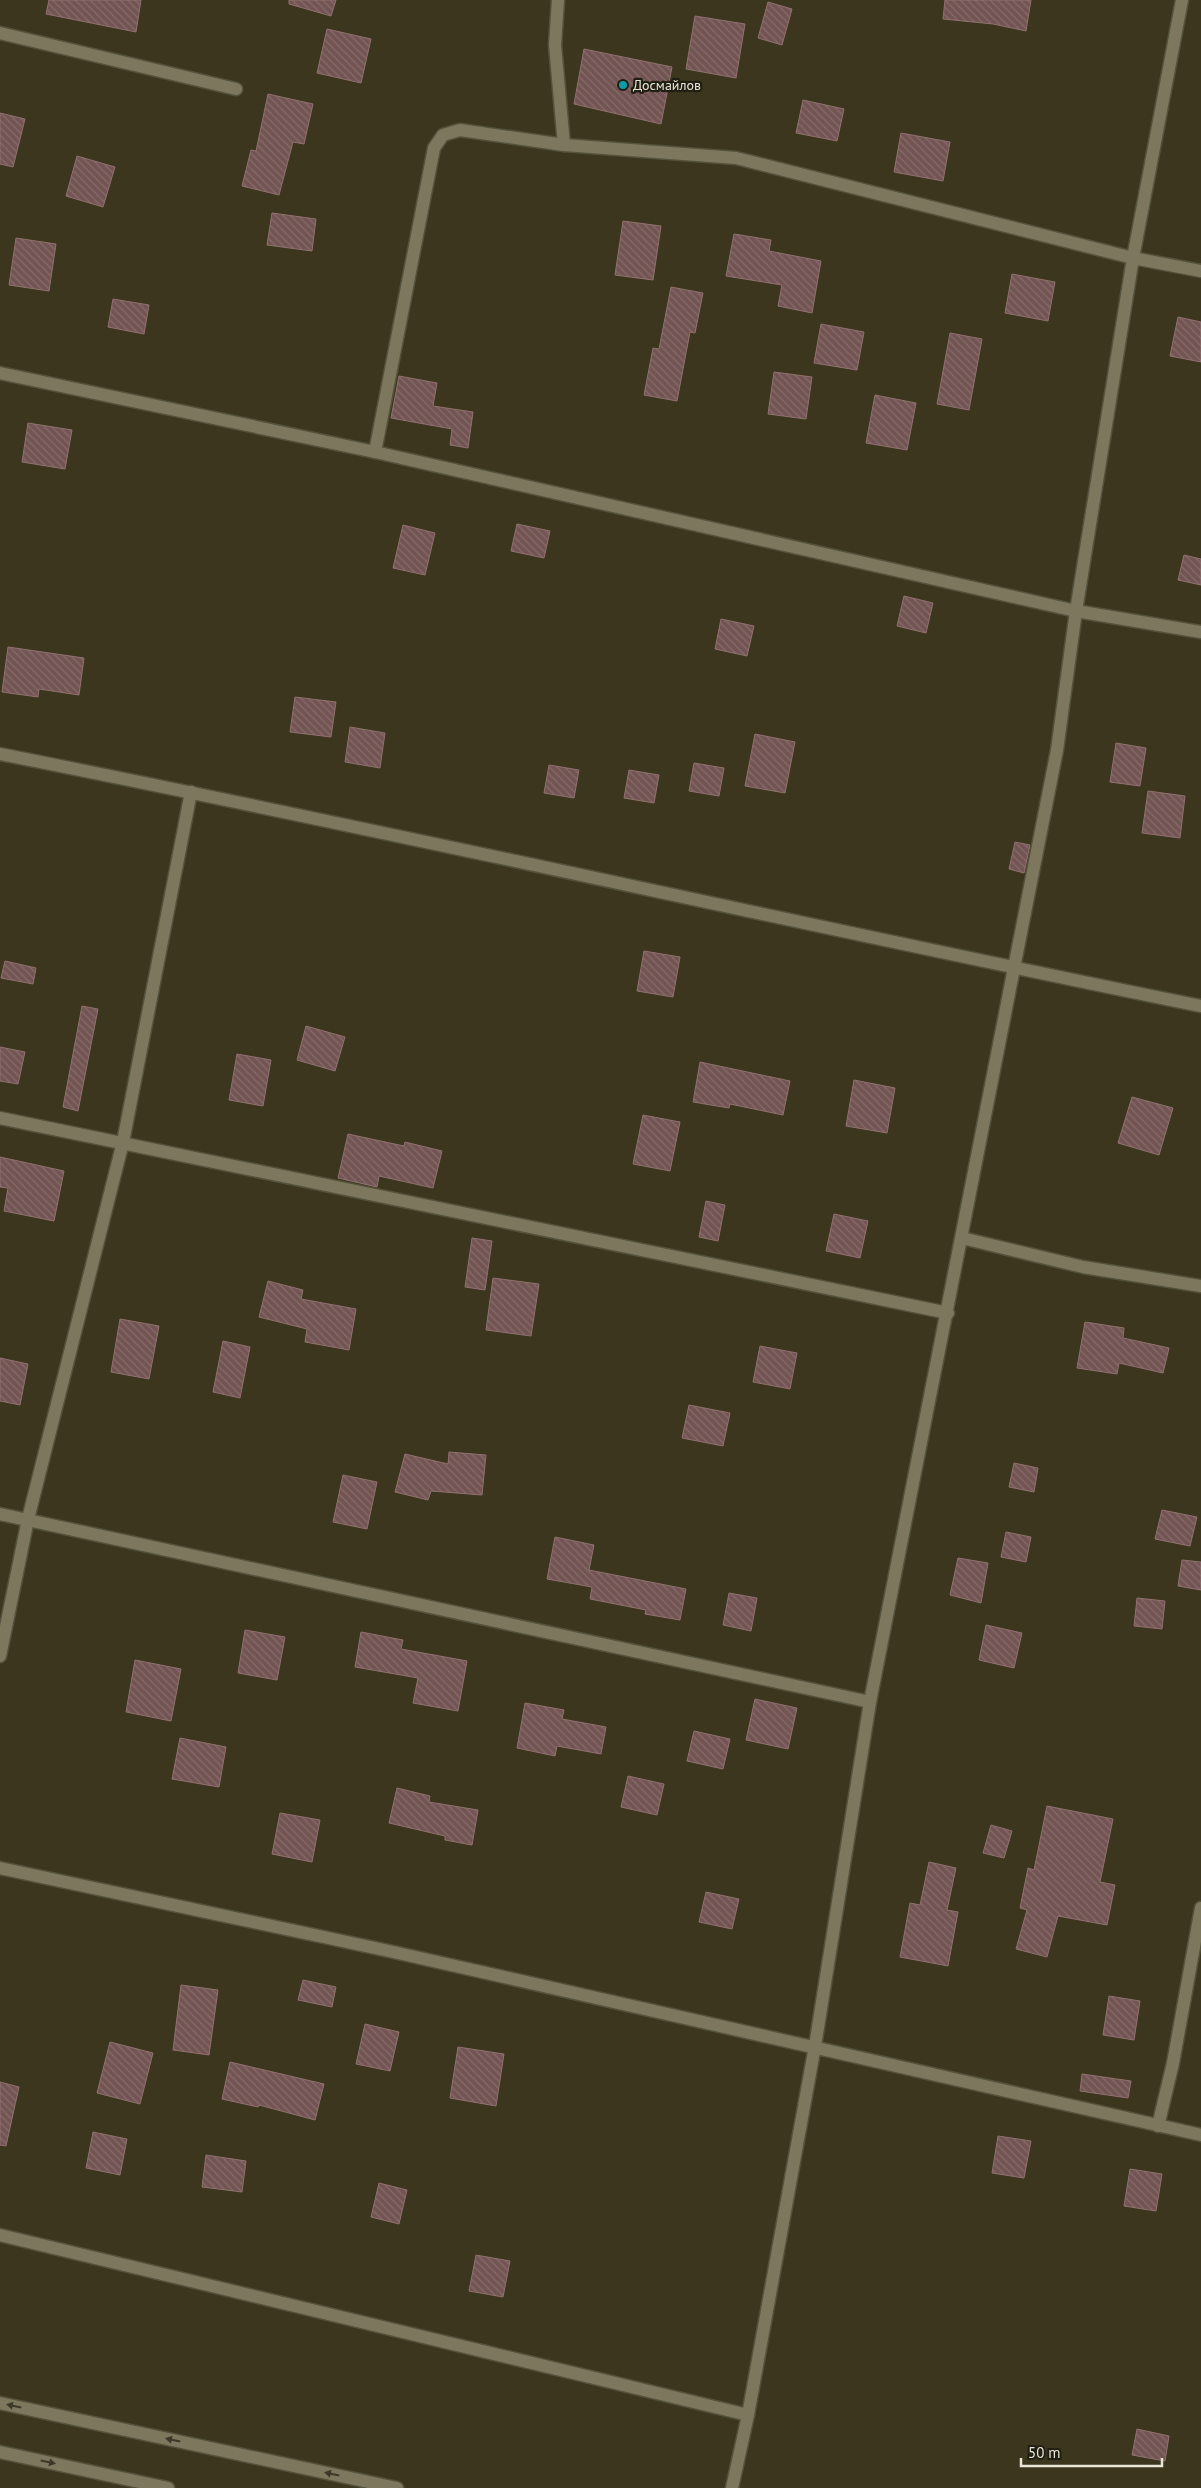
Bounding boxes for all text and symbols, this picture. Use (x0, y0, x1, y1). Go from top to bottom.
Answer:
place label: Досмайлов (633, 76, 701, 94)
marker: Досмайлов (617, 79, 629, 91)
one-way arrow (7, 2402, 22, 2410)
one-way arrow (165, 2436, 181, 2444)
scale bar (1021, 2436, 1162, 2468)
text: 50 m (1028, 2443, 1061, 2462)
one-way arrow (40, 2458, 55, 2466)
one-way arrow (324, 2470, 339, 2478)

